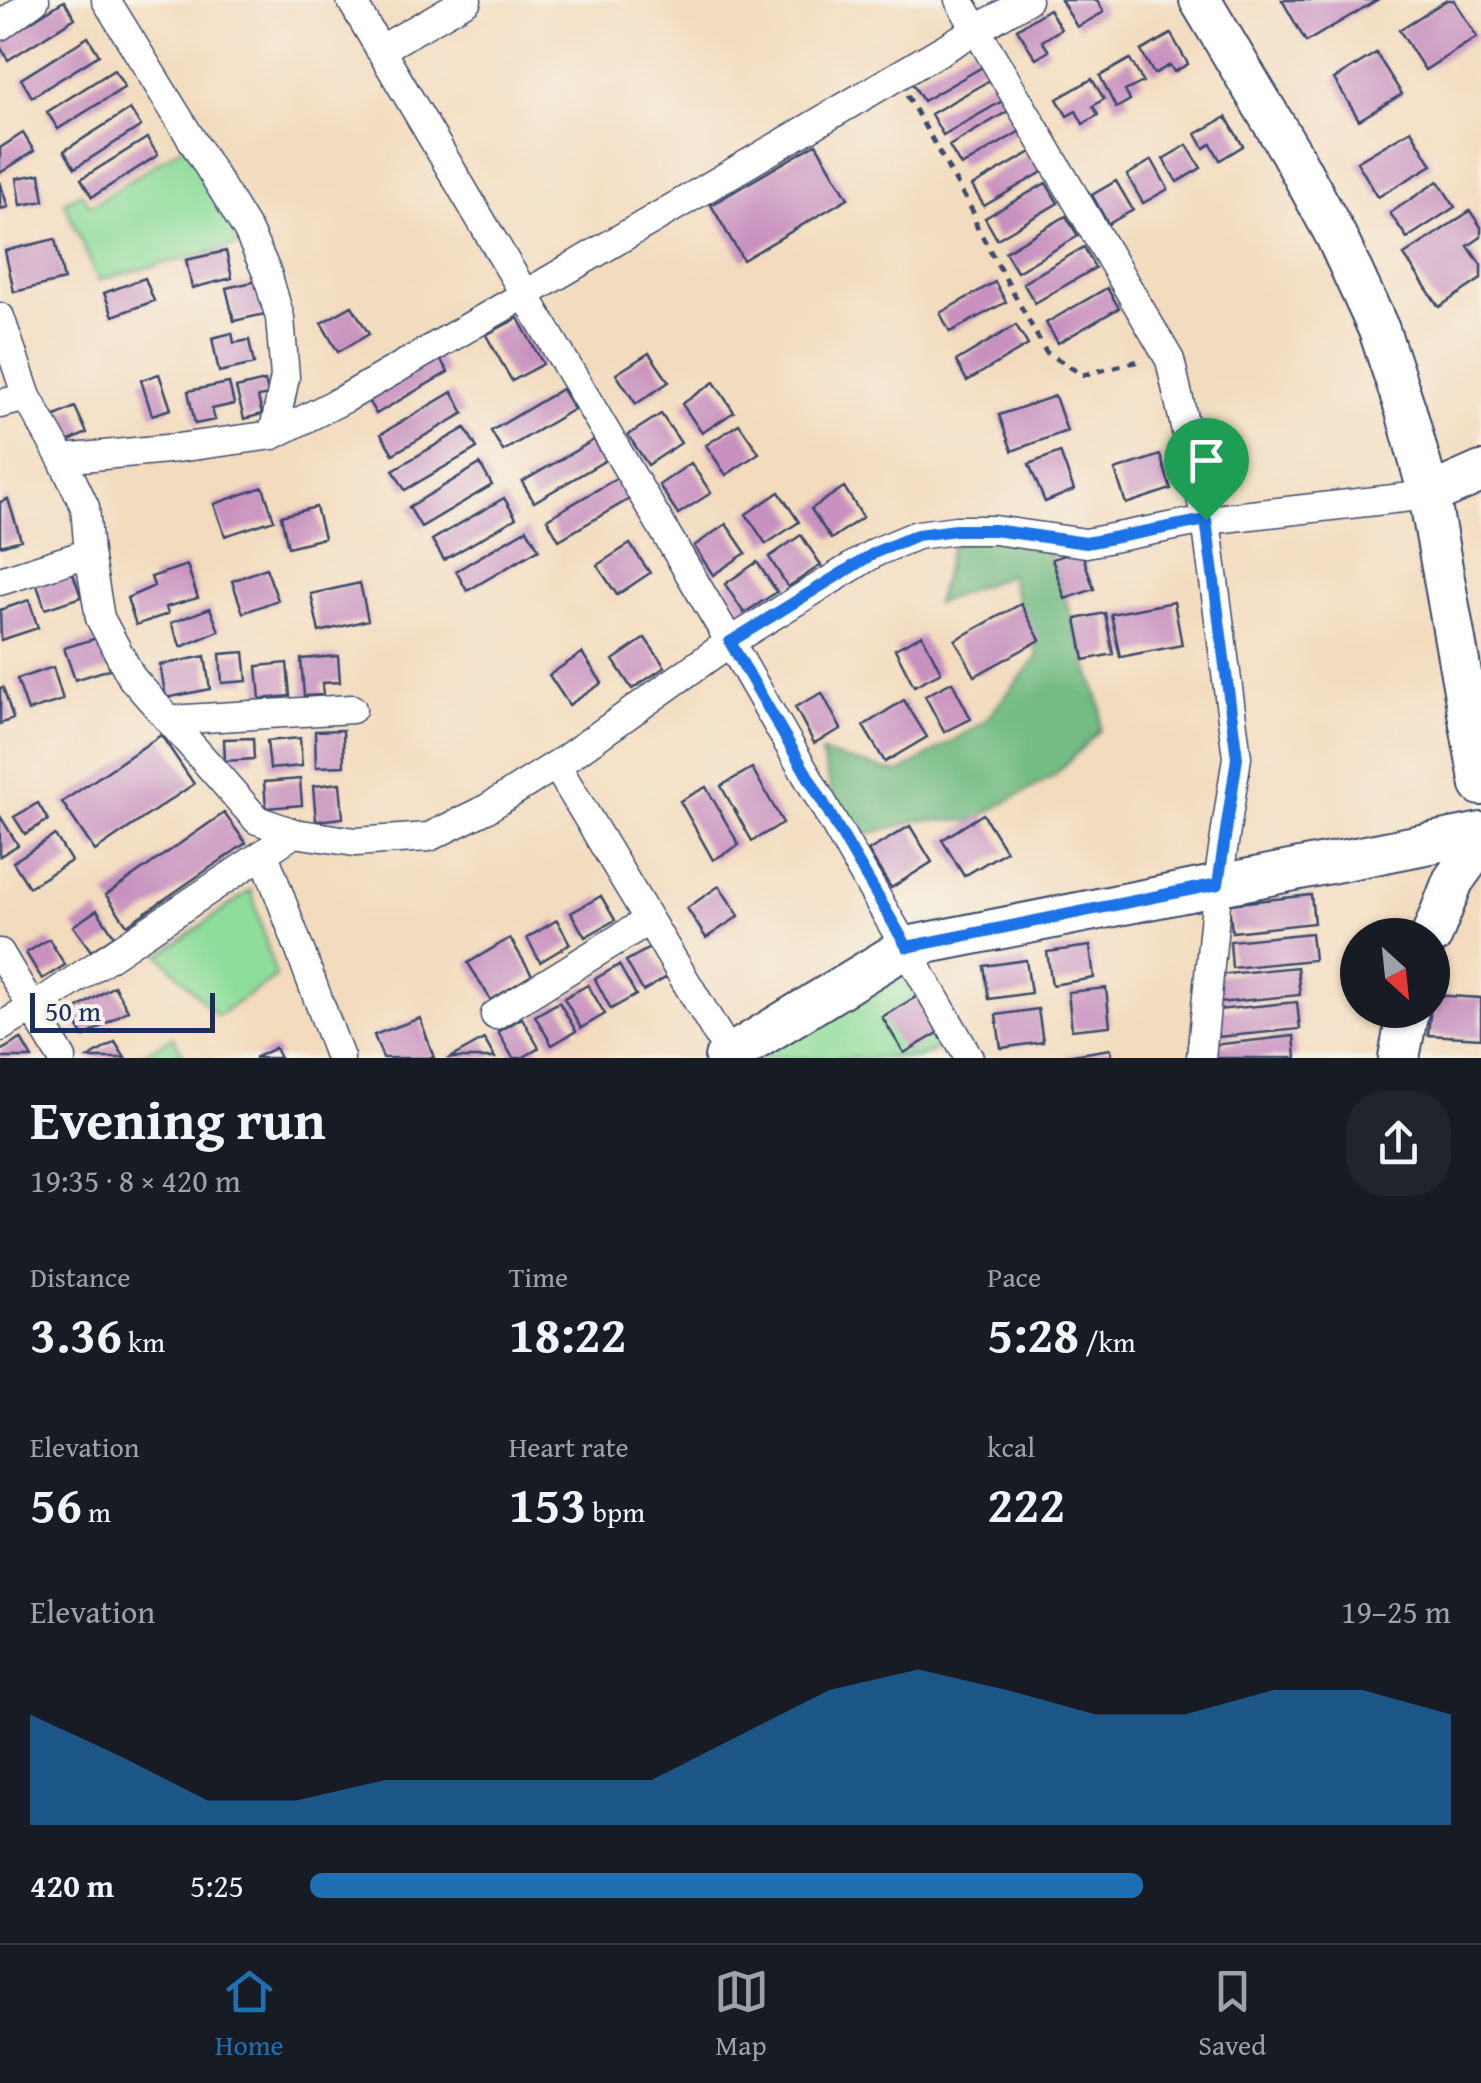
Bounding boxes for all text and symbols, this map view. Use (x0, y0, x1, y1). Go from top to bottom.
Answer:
pin (1164, 418, 1249, 521)
icon: arrive (1179, 433, 1234, 488)
north arrow (1340, 918, 1450, 1028)
map controls (1340, 918, 1450, 1028)
scale bar (30, 988, 215, 1032)
text: 50 m (45, 990, 101, 1031)
text: Evening run (30, 1079, 326, 1159)
button: share (1346, 1091, 1451, 1196)
text: 19:35 · 8 × 420 m (30, 1157, 241, 1204)
text: Distance (30, 1256, 130, 1297)
text: Time (509, 1256, 568, 1297)
text: Pace (987, 1256, 1041, 1297)
text: 3.36 (30, 1297, 122, 1370)
text: 18:22 (509, 1297, 626, 1370)
text: 5:28 (987, 1297, 1079, 1370)
text: km (122, 1321, 165, 1362)
text: /km (1079, 1321, 1136, 1362)
text: Elevation (30, 1426, 140, 1467)
text: Heart rate (509, 1426, 629, 1467)
text: kcal (987, 1426, 1035, 1467)
text: 56 (30, 1467, 82, 1540)
text: 153 (509, 1467, 586, 1540)
text: 222 (987, 1467, 1065, 1540)
text: m (82, 1491, 111, 1532)
text: bpm (586, 1491, 645, 1532)
text: Elevation (30, 1588, 155, 1635)
text: 19–25 m (1341, 1588, 1451, 1635)
text: 420 m (30, 1862, 114, 1909)
text: 5:25 (190, 1862, 244, 1909)
tab: Home (215, 1964, 284, 2065)
tab: Map (714, 1964, 769, 2065)
tab: Saved (1198, 1964, 1266, 2065)

